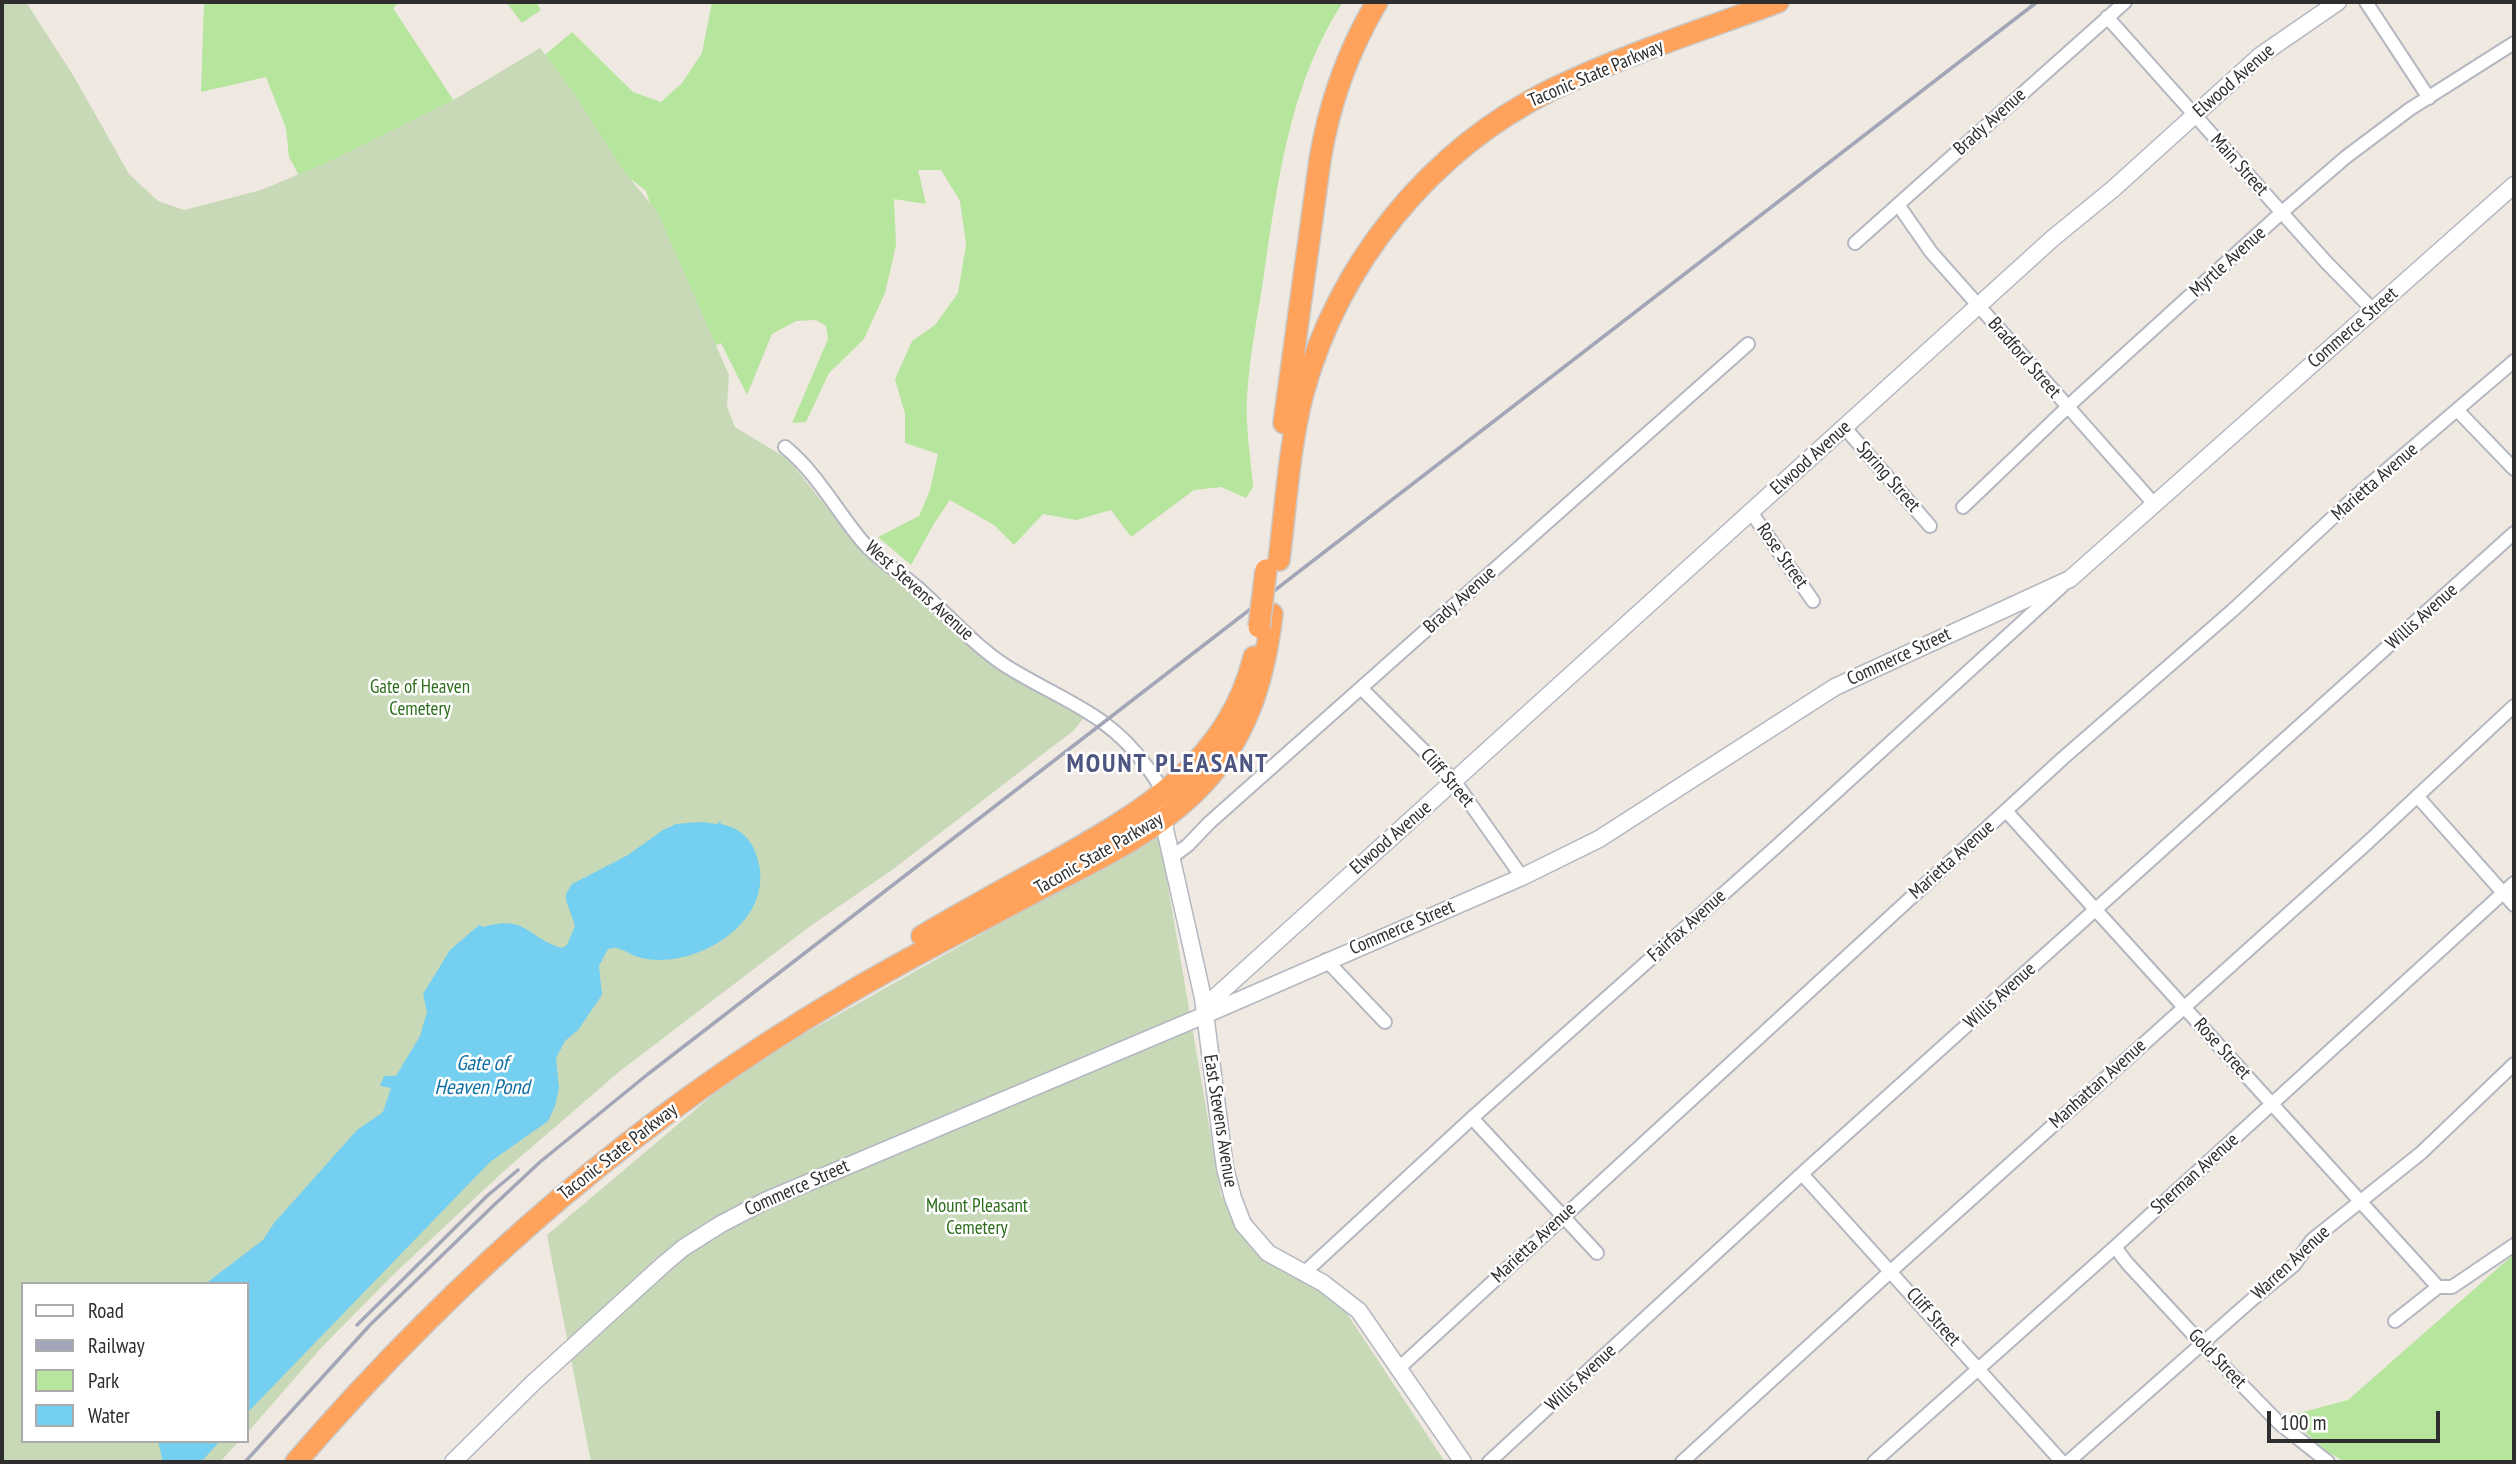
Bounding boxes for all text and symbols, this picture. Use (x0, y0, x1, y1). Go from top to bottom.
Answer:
street label: Taconic State Parkway (1525, 35, 1667, 113)
street label: Elwood Avenue (2189, 39, 2279, 123)
street label: Brady Avenue (1949, 84, 2031, 160)
street label: Main Street (2205, 129, 2273, 201)
street label: Myrtle Avenue (2185, 222, 2271, 302)
street label: Commerce Street (2303, 283, 2403, 373)
street label: Bradford Street (1983, 313, 2065, 403)
street label: Elwood Avenue (1766, 416, 1856, 500)
street label: Spring Street (1851, 437, 1925, 517)
street label: Marietta Avenue (2327, 438, 2423, 526)
street label: Rose Street (1751, 519, 1813, 593)
street label: West Stevens Avenue (860, 536, 978, 646)
street label: Brady Avenue (1419, 562, 1501, 638)
street label: Willis Avenue (2382, 579, 2462, 655)
street label: Commerce Street (1844, 623, 1954, 691)
park label: Gate of Heaven Cemetery (370, 677, 470, 721)
street label: Cliff Street (1415, 744, 1479, 812)
district label: MOUNT PLEASANT (1068, 749, 1268, 781)
street label: Elwood Avenue (1346, 796, 1436, 880)
street label: Taconic State Parkway (1031, 808, 1167, 900)
street label: Marietta Avenue (1905, 816, 1999, 904)
street label: Fairfax Avenue (1643, 885, 1731, 967)
street label: Commerce Street (1346, 896, 1458, 960)
street label: Willis Avenue (1960, 958, 2040, 1034)
street label: Rose Street (2189, 1014, 2255, 1084)
street label: Manhattan Avenue (2045, 1035, 2151, 1133)
water label: Gate of Heaven Pond (434, 1051, 530, 1101)
street label: East Stevens Avenue (1198, 1053, 1242, 1189)
street label: Taconic State Parkway (554, 1099, 682, 1205)
street label: Sherman Avenue (2147, 1129, 2243, 1219)
street label: Commerce Street (741, 1155, 853, 1221)
park label: Mount Pleasant Cemetery (926, 1196, 1028, 1240)
street label: Marietta Avenue (1487, 1198, 1581, 1288)
street label: Warren Avenue (2247, 1221, 2335, 1305)
legend (21, 1282, 248, 1443)
street label: Cliff Street (1901, 1283, 1965, 1351)
text: Road (88, 1297, 124, 1324)
street label: Gold Street (2183, 1325, 2251, 1393)
text: Railway (88, 1332, 145, 1359)
street label: Willis Avenue (1541, 1340, 1621, 1416)
text: Park (88, 1367, 119, 1394)
scale bar (2271, 1398, 2444, 1442)
text: Water (88, 1402, 130, 1429)
text: 100 m (2280, 1409, 2326, 1436)

